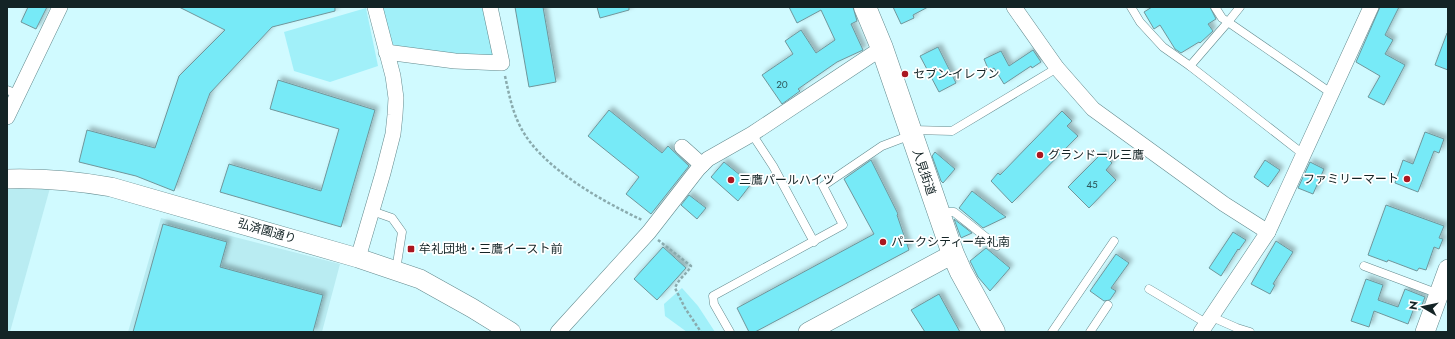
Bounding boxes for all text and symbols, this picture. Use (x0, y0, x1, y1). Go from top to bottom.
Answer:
place label: セブン-イレブン (913, 65, 1000, 83)
marker: セブン-イレブン (900, 69, 910, 79)
house number: 20 (776, 77, 788, 92)
street label: 人見街道 (908, 146, 940, 198)
place label: グランドール三鷹 (1048, 146, 1144, 164)
marker: グランドール三鷹 (1035, 150, 1045, 160)
place label: ファミリーマート (1303, 170, 1399, 188)
place label: 三鷹パールハイツ (739, 171, 835, 189)
marker: ファミリーマート (1402, 174, 1412, 184)
marker: 三鷹パールハイツ (726, 175, 736, 185)
house number: 45 (1086, 177, 1098, 192)
street label: 弘済園通り (236, 214, 298, 248)
place label: パークシティー牟礼南 (891, 233, 1010, 251)
marker: パークシティー牟礼南 (878, 237, 888, 247)
place label: 牟礼団地・三鷹イースト前 (419, 240, 562, 258)
marker: 牟礼団地・三鷹イースト前 (406, 244, 416, 254)
north arrow (1403, 287, 1443, 327)
text: N (1405, 300, 1422, 311)

